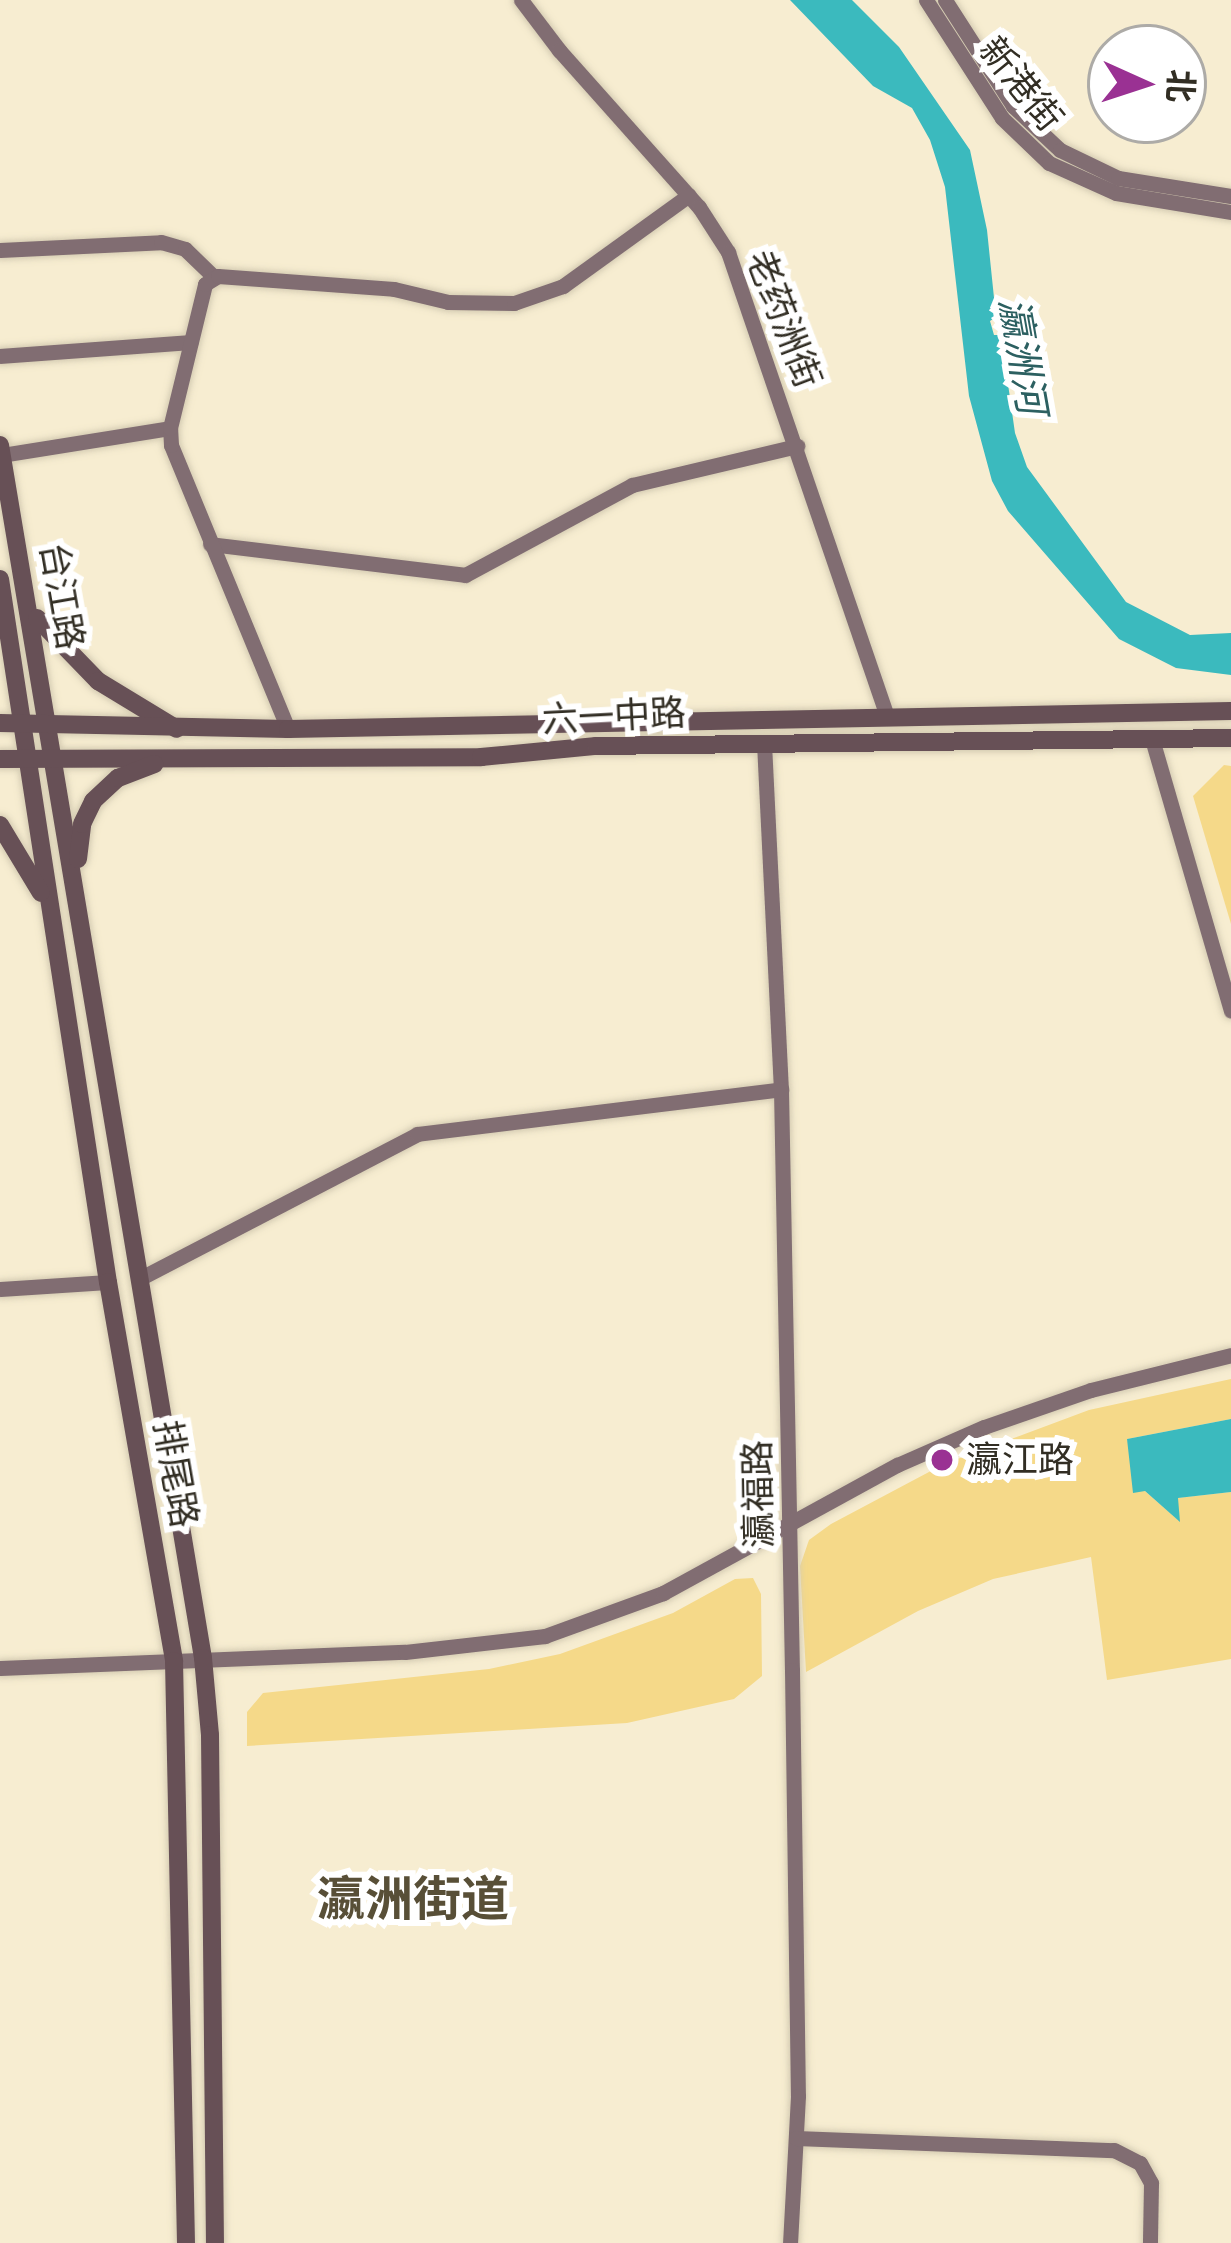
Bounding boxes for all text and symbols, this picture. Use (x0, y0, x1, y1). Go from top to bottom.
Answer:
north arrow (1087, 24, 1207, 144)
street label: 新港街 (970, 28, 1072, 140)
text: 北 (1161, 68, 1200, 103)
street label: 老药洲街 (738, 244, 830, 394)
water label: 瀛洲河 (989, 294, 1055, 418)
street label: 台江路 (31, 539, 93, 653)
street label: 六一中路 (541, 691, 687, 741)
street label: 排尾路 (145, 1417, 207, 1531)
place label: 瀛江路 (966, 1438, 1074, 1482)
street label: 瀛福路 (735, 1440, 781, 1548)
marker: 瀛江路 (929, 1447, 955, 1473)
district label: 瀛洲街道 (317, 1871, 509, 1929)

